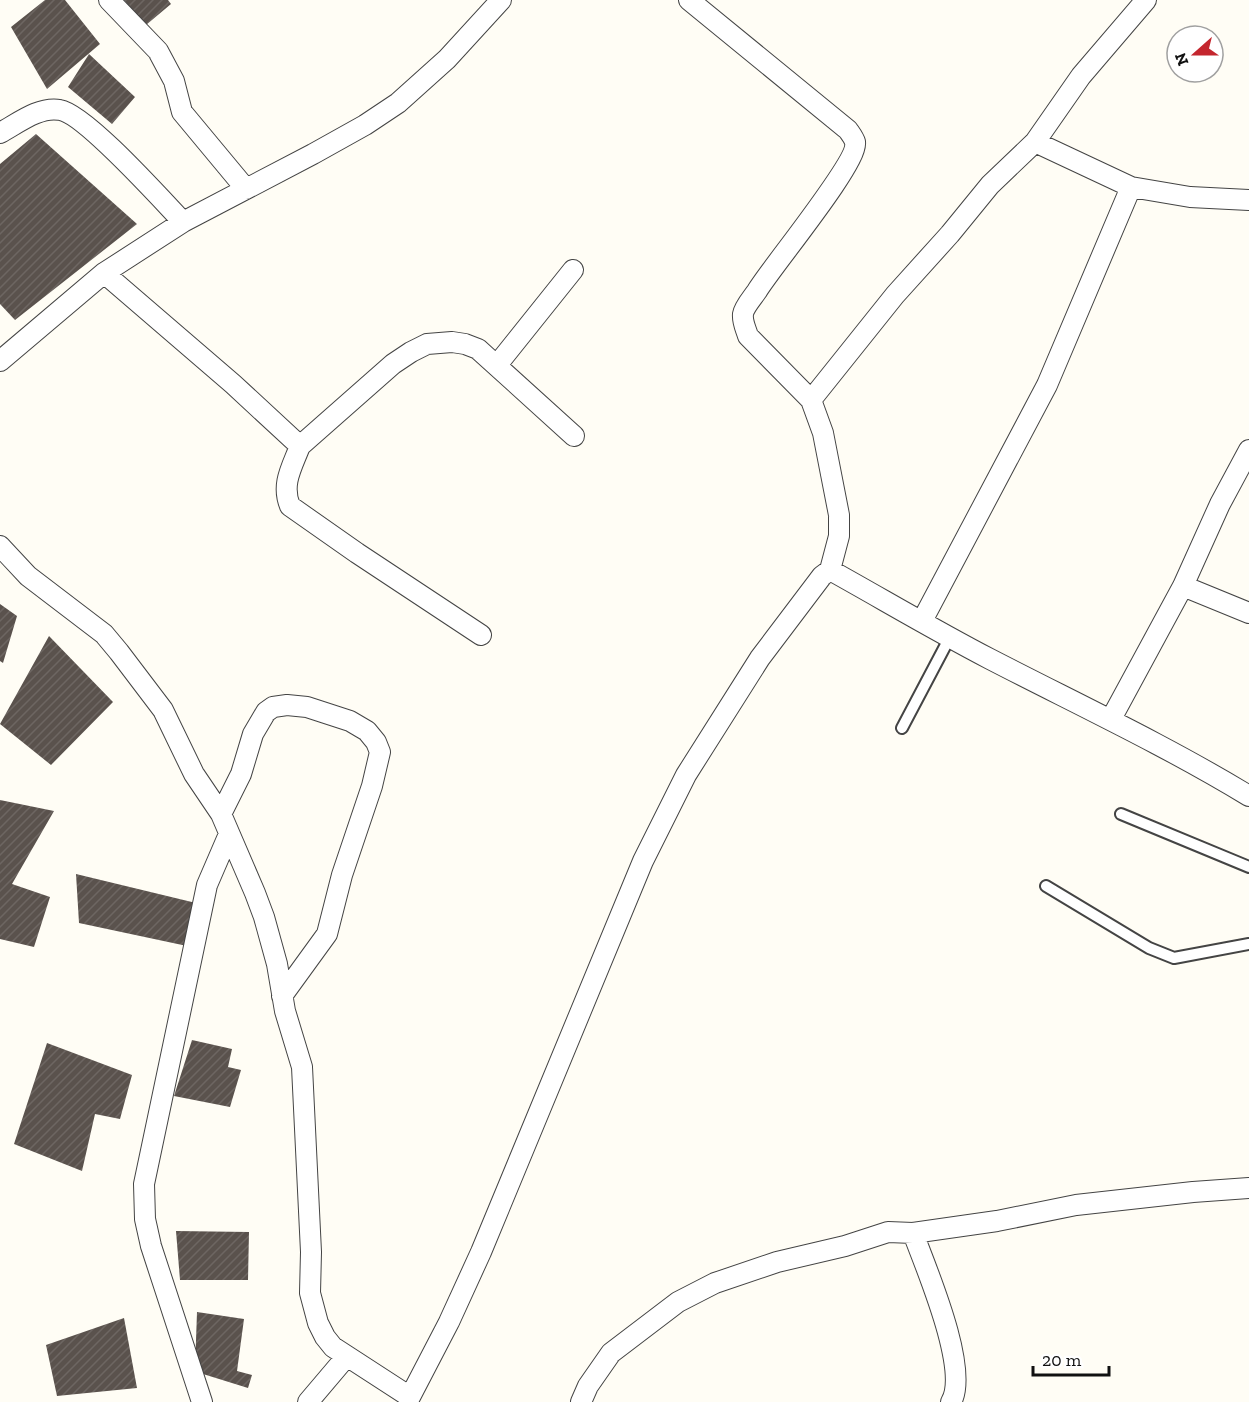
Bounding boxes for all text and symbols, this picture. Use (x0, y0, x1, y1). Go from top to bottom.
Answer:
north arrow (1165, 24, 1225, 84)
text: N (1170, 50, 1193, 68)
scale bar (1033, 1339, 1110, 1377)
text: 20 m (1042, 1349, 1082, 1371)

